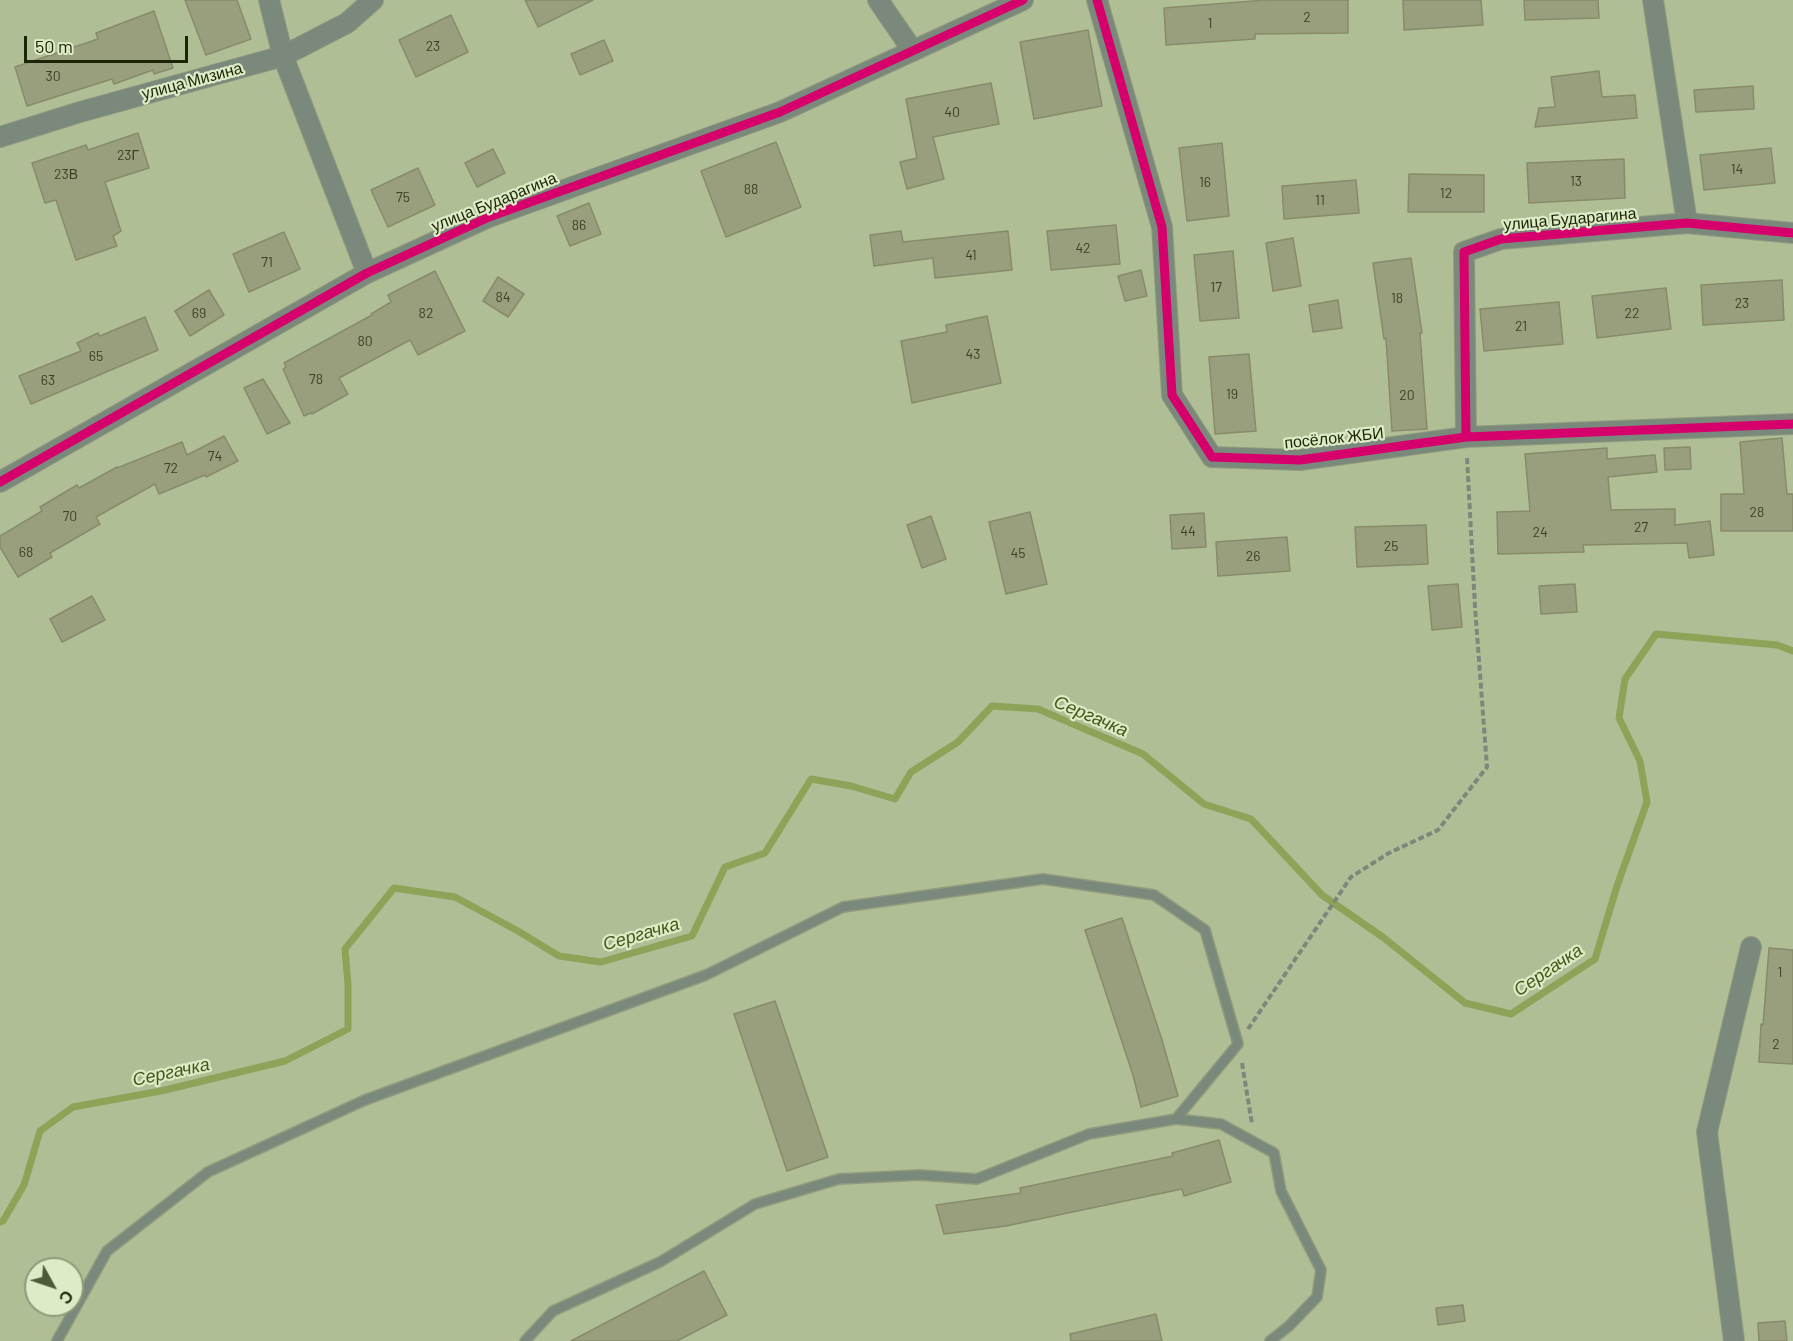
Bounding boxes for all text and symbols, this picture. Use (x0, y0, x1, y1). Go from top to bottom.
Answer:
house number: 2 (1303, 9, 1311, 25)
house number: 1 (1208, 15, 1212, 31)
scale bar (27, 24, 190, 62)
text: 50 m (35, 35, 73, 57)
house number: 23 (426, 38, 440, 54)
street label: улица Мизина (140, 58, 244, 104)
house number: 30 (45, 68, 61, 84)
house number: 40 (944, 104, 960, 120)
house number: 23Г (117, 147, 139, 163)
house number: 14 (1731, 161, 1743, 177)
house number: 23В (54, 166, 78, 182)
street label: улица Бударагина (429, 168, 559, 236)
house number: 13 (1570, 173, 1582, 189)
house number: 16 (1199, 174, 1211, 190)
house number: 88 (744, 181, 758, 197)
house number: 12 (1440, 185, 1452, 201)
house number: 75 (396, 189, 410, 205)
house number: 11 (1315, 192, 1325, 208)
street label: улица Бударагина (1503, 204, 1637, 234)
house number: 86 (572, 217, 586, 233)
house number: 42 (1075, 240, 1091, 256)
house number: 41 (965, 247, 977, 263)
house number: 71 (261, 254, 273, 270)
house number: 17 (1210, 279, 1222, 295)
house number: 84 (495, 289, 511, 305)
house number: 18 (1391, 290, 1403, 306)
house number: 23 (1735, 295, 1749, 311)
house number: 69 (192, 305, 206, 321)
house number: 82 (419, 305, 433, 321)
house number: 22 (1624, 305, 1640, 321)
house number: 21 (1515, 318, 1527, 334)
house number: 80 (357, 333, 373, 349)
house number: 43 (966, 346, 980, 362)
house number: 65 (89, 348, 103, 364)
house number: 78 (309, 371, 323, 387)
house number: 63 (41, 372, 55, 388)
house number: 19 (1226, 386, 1238, 402)
house number: 20 (1399, 387, 1415, 403)
street label: посёлок ЖБИ (1283, 423, 1385, 453)
house number: 74 (208, 448, 222, 464)
house number: 72 (164, 460, 178, 476)
house number: 28 (1750, 504, 1764, 520)
house number: 70 (63, 508, 77, 524)
house number: 27 (1634, 519, 1648, 535)
house number: 44 (1180, 523, 1196, 539)
house number: 24 (1532, 524, 1548, 540)
house number: 25 (1384, 538, 1398, 554)
house number: 68 (19, 544, 33, 560)
house number: 45 (1011, 545, 1025, 561)
house number: 26 (1246, 548, 1260, 564)
water label: Сергачка (1051, 691, 1131, 741)
water label: Сергачка (600, 913, 682, 955)
water label: Сергачка (1509, 939, 1587, 1001)
house number: 1 (1778, 964, 1782, 980)
house number: 2 (1772, 1036, 1780, 1052)
water label: Сергачка (130, 1053, 212, 1091)
north arrow (24, 1257, 84, 1317)
text: С (56, 1287, 78, 1308)

